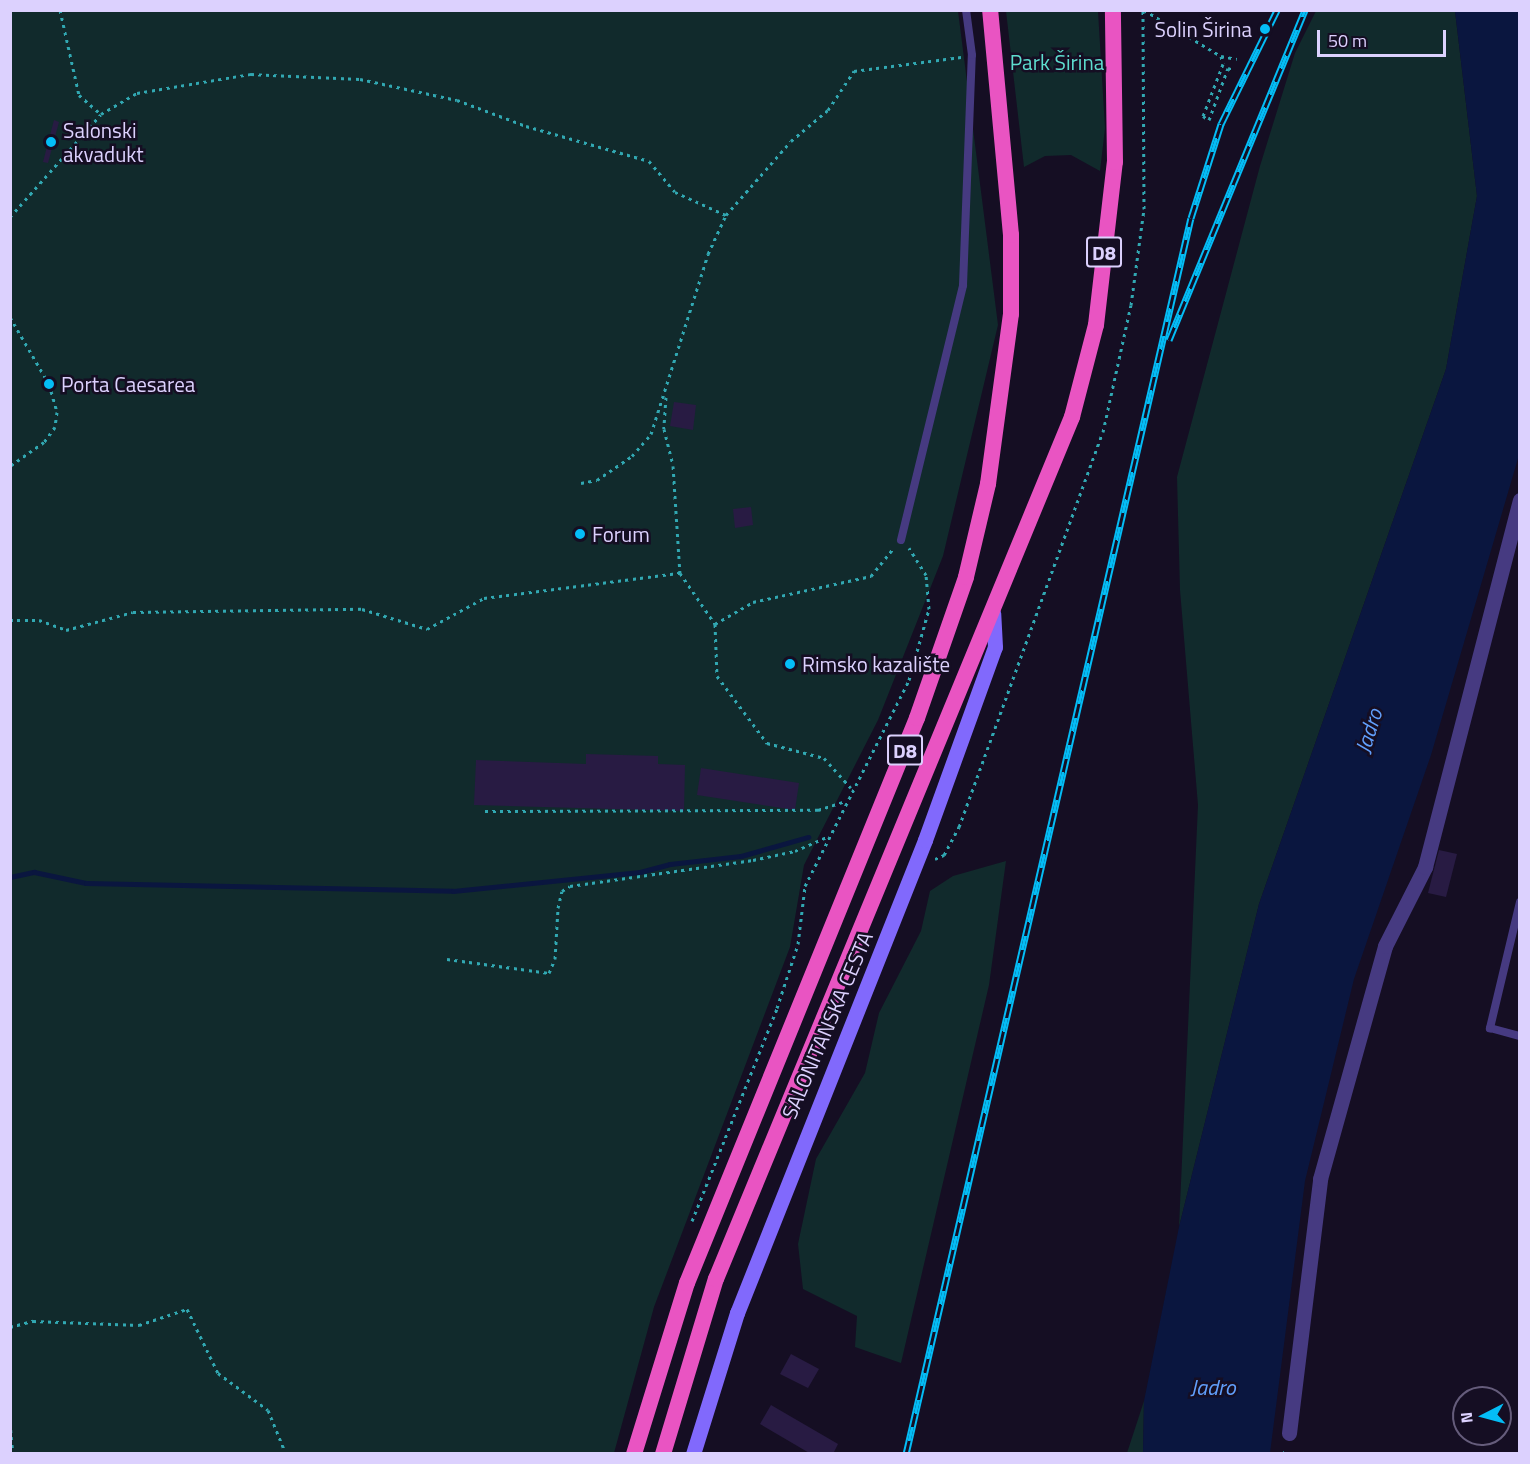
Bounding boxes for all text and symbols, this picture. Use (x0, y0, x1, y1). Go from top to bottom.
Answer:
place label: Solin Širina (1155, 16, 1252, 42)
scale bar (1320, 18, 1449, 56)
marker: Solin Širina (1256, 20, 1274, 38)
text: 50 m (1328, 27, 1367, 54)
park label: Park Širina (1010, 49, 1104, 75)
place label: Salonski akvadukt (63, 117, 144, 167)
marker: Salonski akvadukt (44, 135, 58, 149)
road number: D8 (1086, 235, 1122, 269)
place label: Porta Caesarea (61, 371, 195, 397)
marker: Porta Caesarea (42, 377, 56, 391)
place label: Forum (592, 521, 650, 547)
marker: Forum (573, 527, 587, 541)
place label: Rimsko kazalište (802, 651, 950, 677)
marker: Rimsko kazalište (783, 657, 797, 671)
water label: Jadro (1350, 706, 1388, 756)
road number: D8 (887, 733, 923, 767)
street label: SALONITANSKA CESTA (776, 928, 878, 1122)
water label: Jadro (1190, 1375, 1236, 1401)
north arrow (1452, 1386, 1512, 1446)
text: N (1454, 1411, 1479, 1424)

